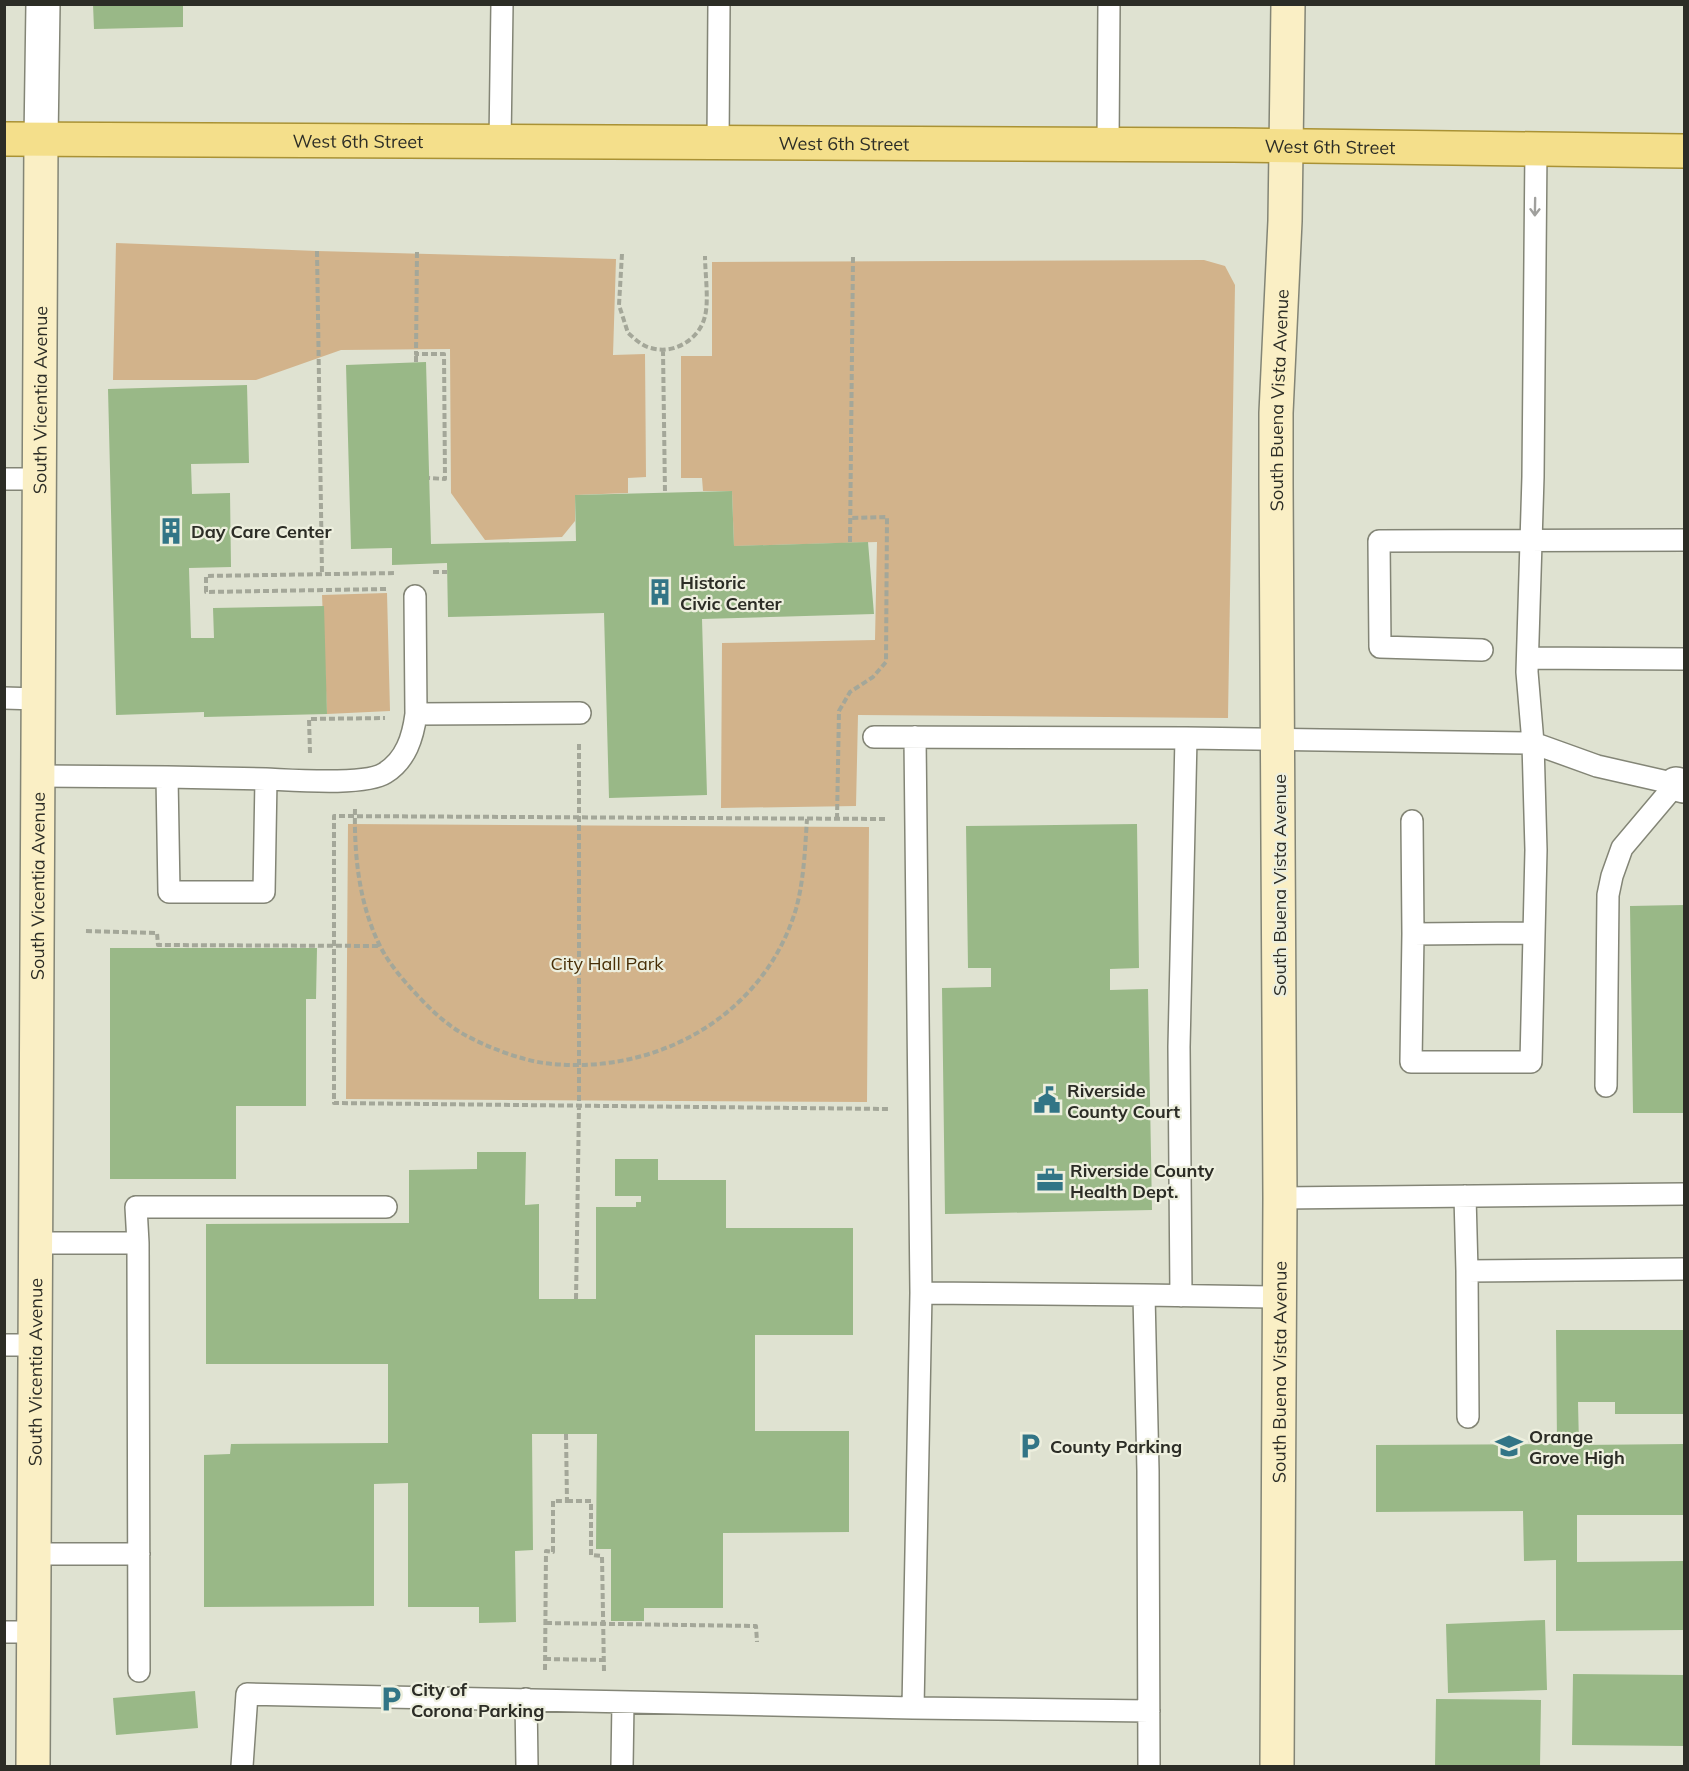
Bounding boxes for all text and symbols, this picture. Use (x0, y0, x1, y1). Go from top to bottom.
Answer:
street label: West 6th Street (293, 129, 423, 153)
street label: West 6th Street (779, 131, 909, 155)
street label: West 6th Street (1264, 134, 1396, 159)
one-way arrow (1529, 196, 1541, 216)
street label: South Buena Vista Avenue (1264, 288, 1293, 511)
street label: South Vicentia Avenue (28, 306, 52, 494)
building icon: Day Care Center (156, 516, 186, 546)
place label: Day Care Center (191, 520, 332, 543)
place label: Historic Civic Center (680, 571, 783, 615)
building icon: Historic Civic Center (645, 577, 675, 607)
street label: South Buena Vista Avenue (1268, 774, 1291, 996)
street label: South Vicentia Avenue (25, 792, 49, 980)
park label: City Hall Park (550, 952, 664, 975)
place label: Riverside County Court (1067, 1079, 1180, 1123)
public building icon: Riverside County Court (1032, 1085, 1062, 1115)
place label: Riverside County Health Dept. (1070, 1159, 1214, 1203)
office icon: Riverside County Health Dept. (1035, 1165, 1065, 1195)
street label: South Buena Vista Avenue (1267, 1261, 1291, 1483)
street label: South Vicentia Avenue (23, 1278, 47, 1466)
place label: Orange Grove High (1529, 1425, 1625, 1469)
parking icon: County Parking (1015, 1431, 1045, 1461)
school or university icon: Orange Grove High (1494, 1431, 1524, 1461)
place label: County Parking (1050, 1435, 1182, 1458)
place label: City of Corona Parking (411, 1678, 544, 1722)
parking icon: City of Corona Parking (376, 1684, 406, 1714)

